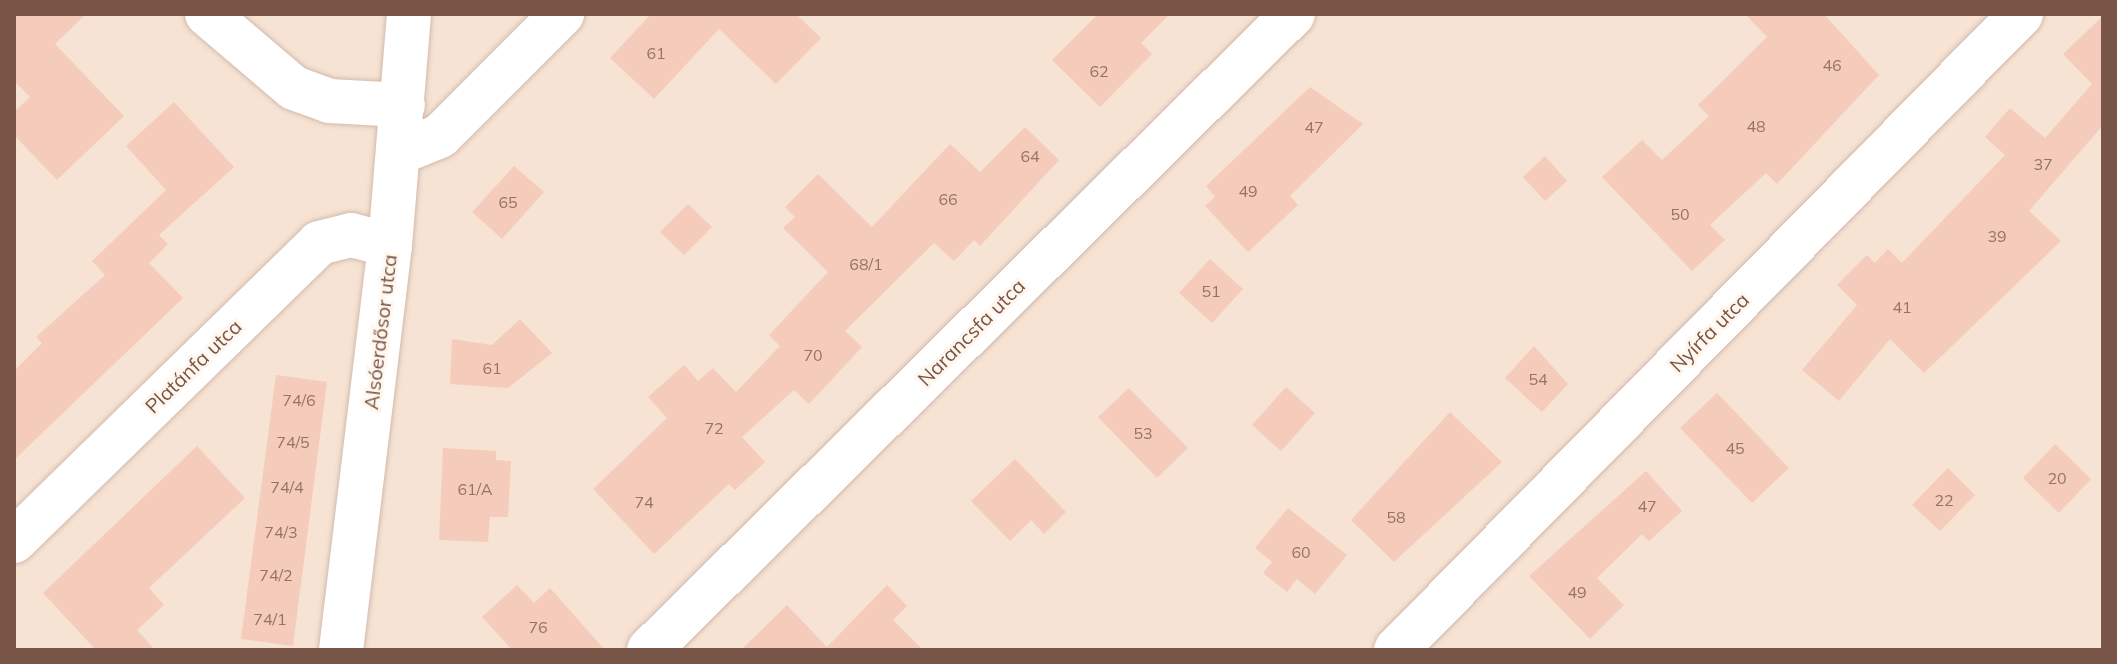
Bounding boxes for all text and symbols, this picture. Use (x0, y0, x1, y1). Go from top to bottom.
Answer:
house number: 61 (646, 43, 666, 63)
house number: 46 (1822, 55, 1842, 75)
house number: 62 (1089, 61, 1109, 81)
house number: 48 (1746, 116, 1766, 136)
house number: 47 (1304, 117, 1324, 137)
house number: 64 (1020, 146, 1040, 166)
house number: 37 (2033, 154, 2053, 174)
house number: 49 (1238, 181, 1258, 201)
house number: 66 (938, 189, 958, 209)
house number: 65 (498, 192, 518, 212)
house number: 50 (1670, 204, 1690, 224)
house number: 39 (1987, 226, 2007, 246)
street label: Alsóerdősor utca (359, 253, 401, 411)
house number: 68/1 (849, 254, 883, 274)
street label: Narancsfa utca (912, 273, 1030, 391)
house number: 51 (1201, 281, 1221, 301)
street label: Nyírfa utca (1664, 287, 1754, 377)
house number: 41 (1892, 297, 1912, 317)
street label: Platánfa utca (140, 314, 246, 418)
house number: 70 (803, 345, 823, 365)
house number: 61 (482, 358, 502, 378)
house number: 54 (1528, 369, 1548, 389)
house number: 74/6 (282, 390, 316, 410)
house number: 72 (704, 418, 724, 438)
house number: 53 (1133, 423, 1153, 443)
house number: 74/5 (276, 432, 310, 452)
house number: 45 (1725, 438, 1745, 458)
house number: 20 (2047, 468, 2067, 488)
house number: 74/4 (270, 477, 304, 497)
house number: 61/A (457, 479, 493, 499)
house number: 22 (1934, 490, 1954, 510)
house number: 74 (634, 492, 654, 512)
house number: 47 (1637, 496, 1657, 516)
house number: 58 (1386, 507, 1406, 527)
house number: 74/3 (264, 522, 298, 542)
house number: 60 (1291, 542, 1311, 562)
house number: 74/2 (259, 565, 293, 585)
house number: 49 (1567, 582, 1587, 602)
house number: 74/1 (253, 609, 287, 629)
house number: 76 (528, 617, 548, 637)

